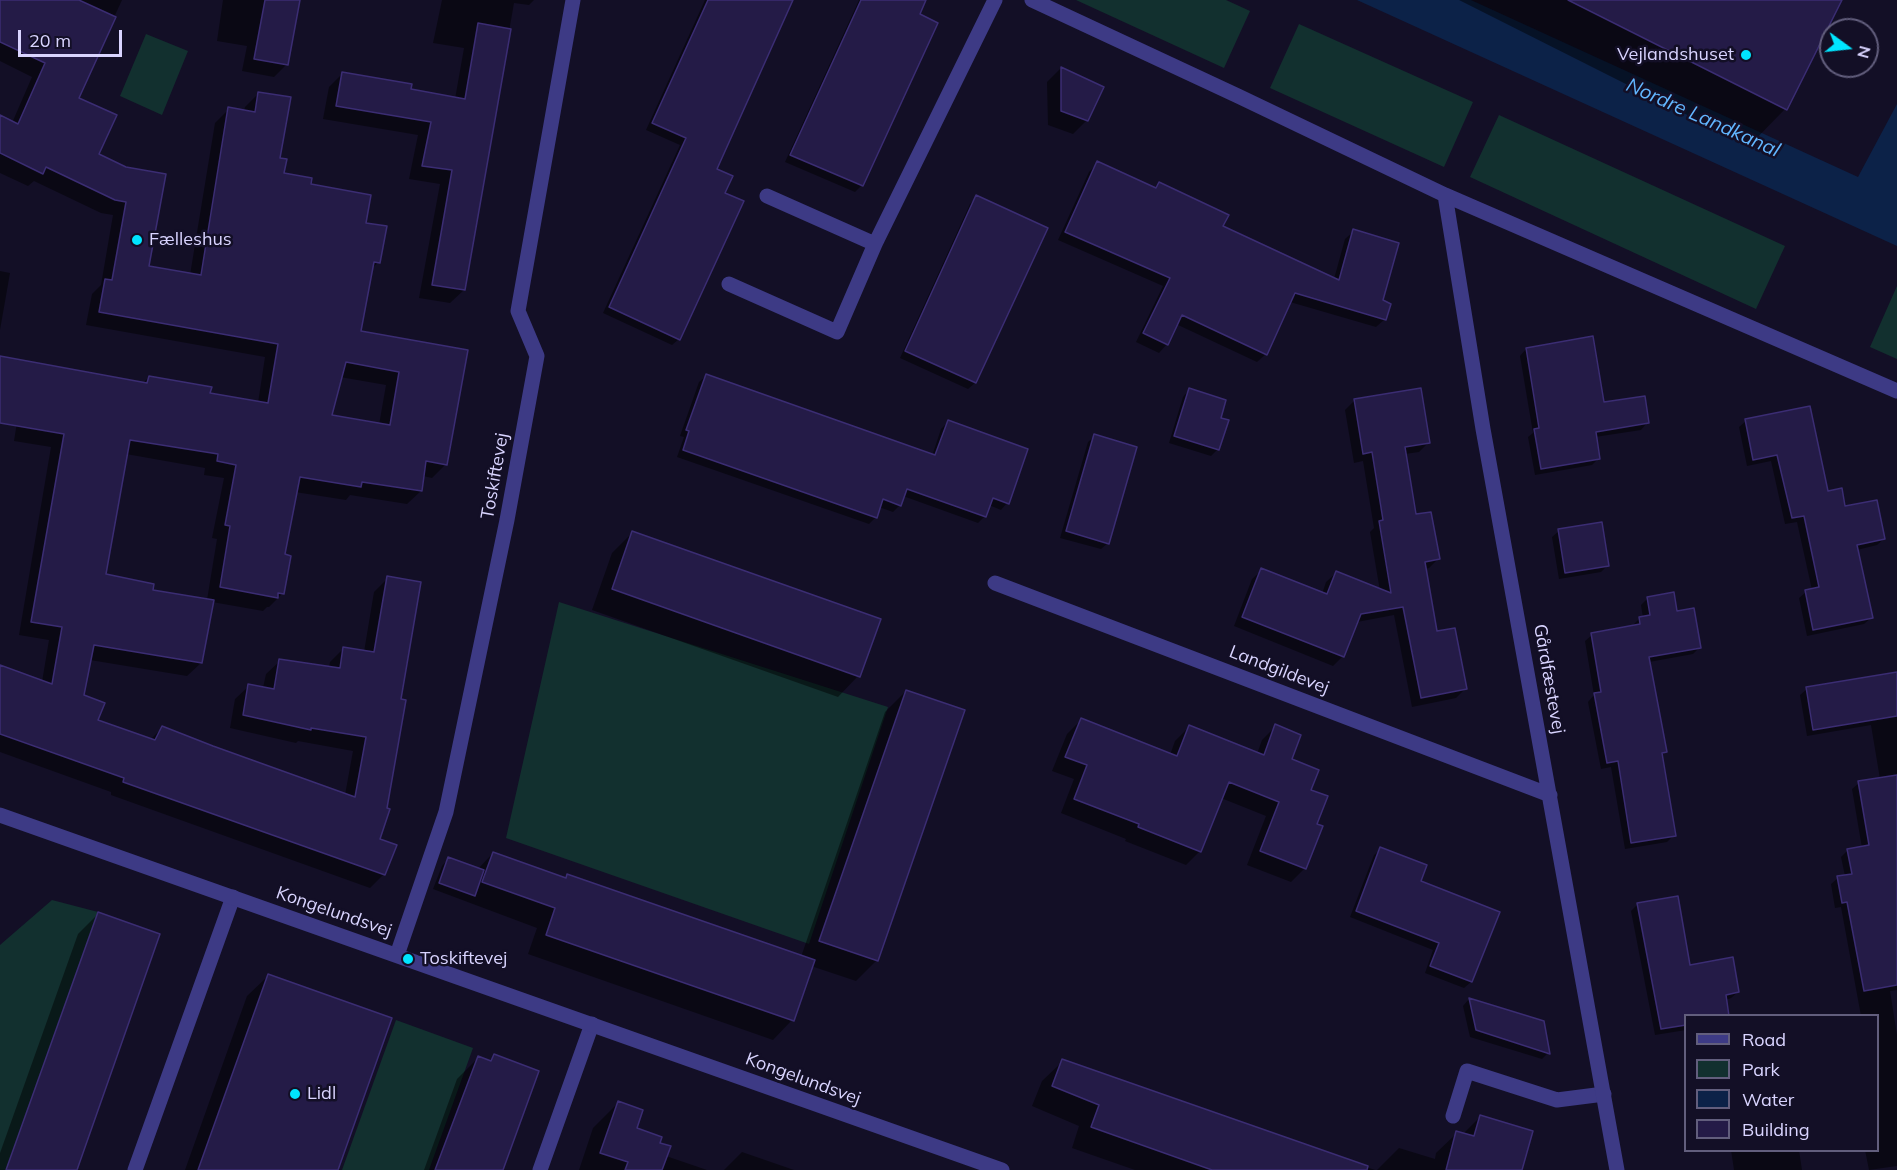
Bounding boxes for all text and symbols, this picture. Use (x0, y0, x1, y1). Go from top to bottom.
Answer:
scale bar (21, 18, 124, 56)
north arrow (1819, 18, 1879, 78)
text: 20 m (29, 29, 71, 52)
place label: Vejlandshuset (1617, 44, 1734, 66)
text: N (1853, 44, 1876, 61)
marker: Vejlandshuset (1739, 48, 1753, 62)
water label: Nordre Landkanal (1622, 73, 1784, 163)
place label: Fælleshus (149, 229, 232, 251)
marker: Fælleshus (130, 233, 144, 247)
street label: Toskiftevej (477, 431, 513, 521)
street label: Gårdfæstevej (1529, 622, 1569, 736)
street label: Landgildevej (1226, 641, 1332, 699)
street label: Kongelundsvej (273, 882, 395, 942)
place label: Toskiftevej (420, 948, 507, 970)
marker: Toskiftevej (401, 952, 415, 966)
legend (1684, 1014, 1879, 1152)
text: Road (1742, 1028, 1786, 1051)
street label: Kongelundsvej (742, 1048, 864, 1110)
text: Park (1742, 1058, 1780, 1081)
place label: Lidl (307, 1083, 336, 1105)
marker: Lidl (288, 1087, 302, 1101)
text: Water (1742, 1088, 1794, 1111)
text: Building (1742, 1118, 1810, 1141)

